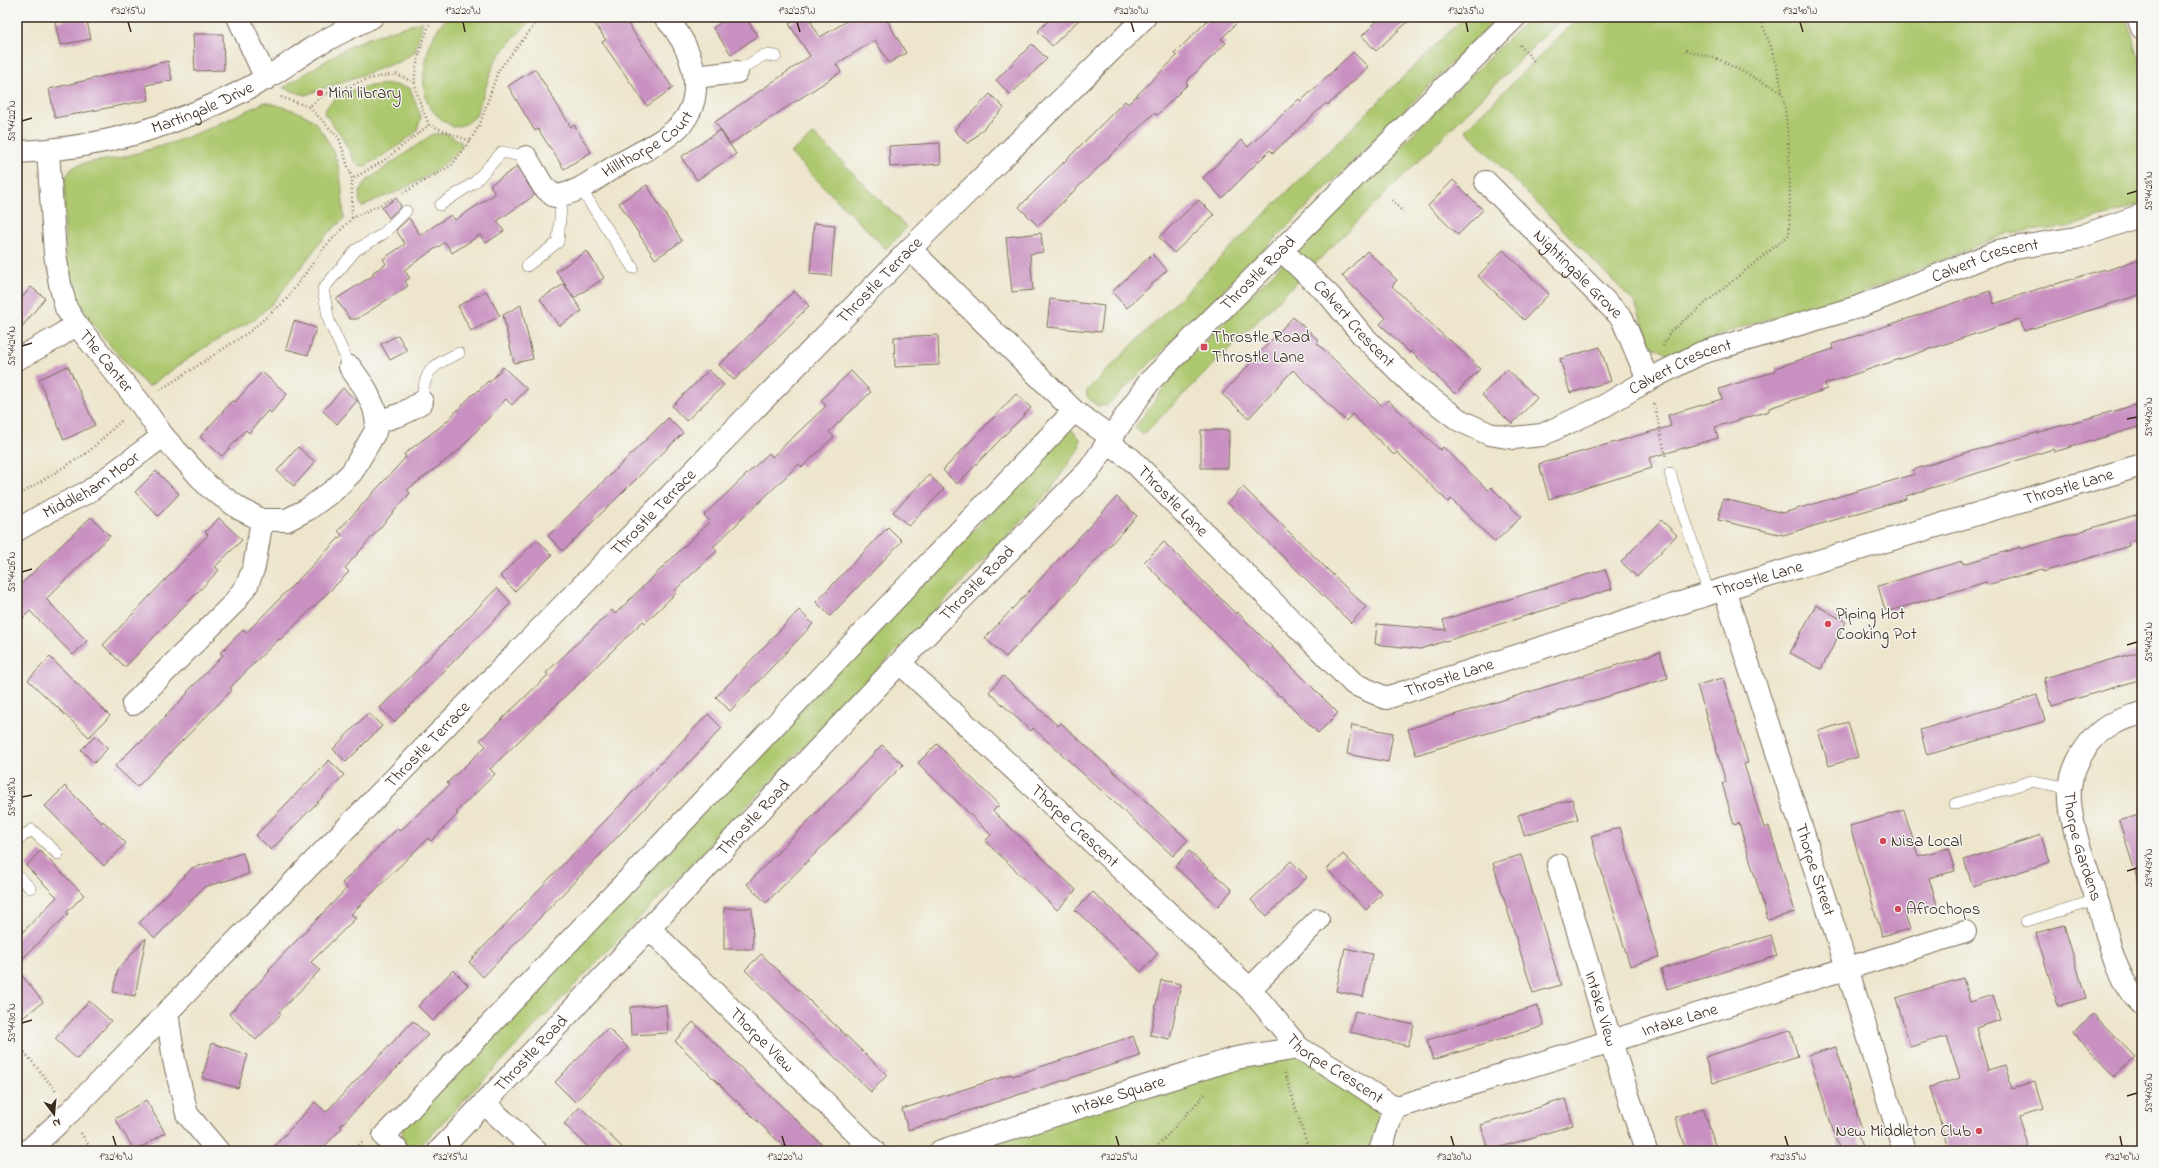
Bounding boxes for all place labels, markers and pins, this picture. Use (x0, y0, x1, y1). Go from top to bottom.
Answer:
place label: Mini library (328, 81, 401, 107)
marker: Mini library (315, 88, 325, 98)
place label: Throstle Road Throstle Lane (1212, 325, 1310, 370)
marker: Throstle Road Throstle Lane (1199, 342, 1209, 352)
place label: Piping Hot Cooking Pot (1836, 602, 1917, 649)
marker: Piping Hot Cooking Pot (1823, 619, 1833, 629)
place label: Nisa Local (1891, 829, 1962, 854)
marker: Nisa Local (1878, 836, 1888, 846)
place label: Afrochops (1906, 897, 1980, 922)
marker: Afrochops (1893, 904, 1903, 914)
place label: New Middleton Club (1836, 1119, 1971, 1144)
marker: New Middleton Club (1974, 1126, 1984, 1136)

